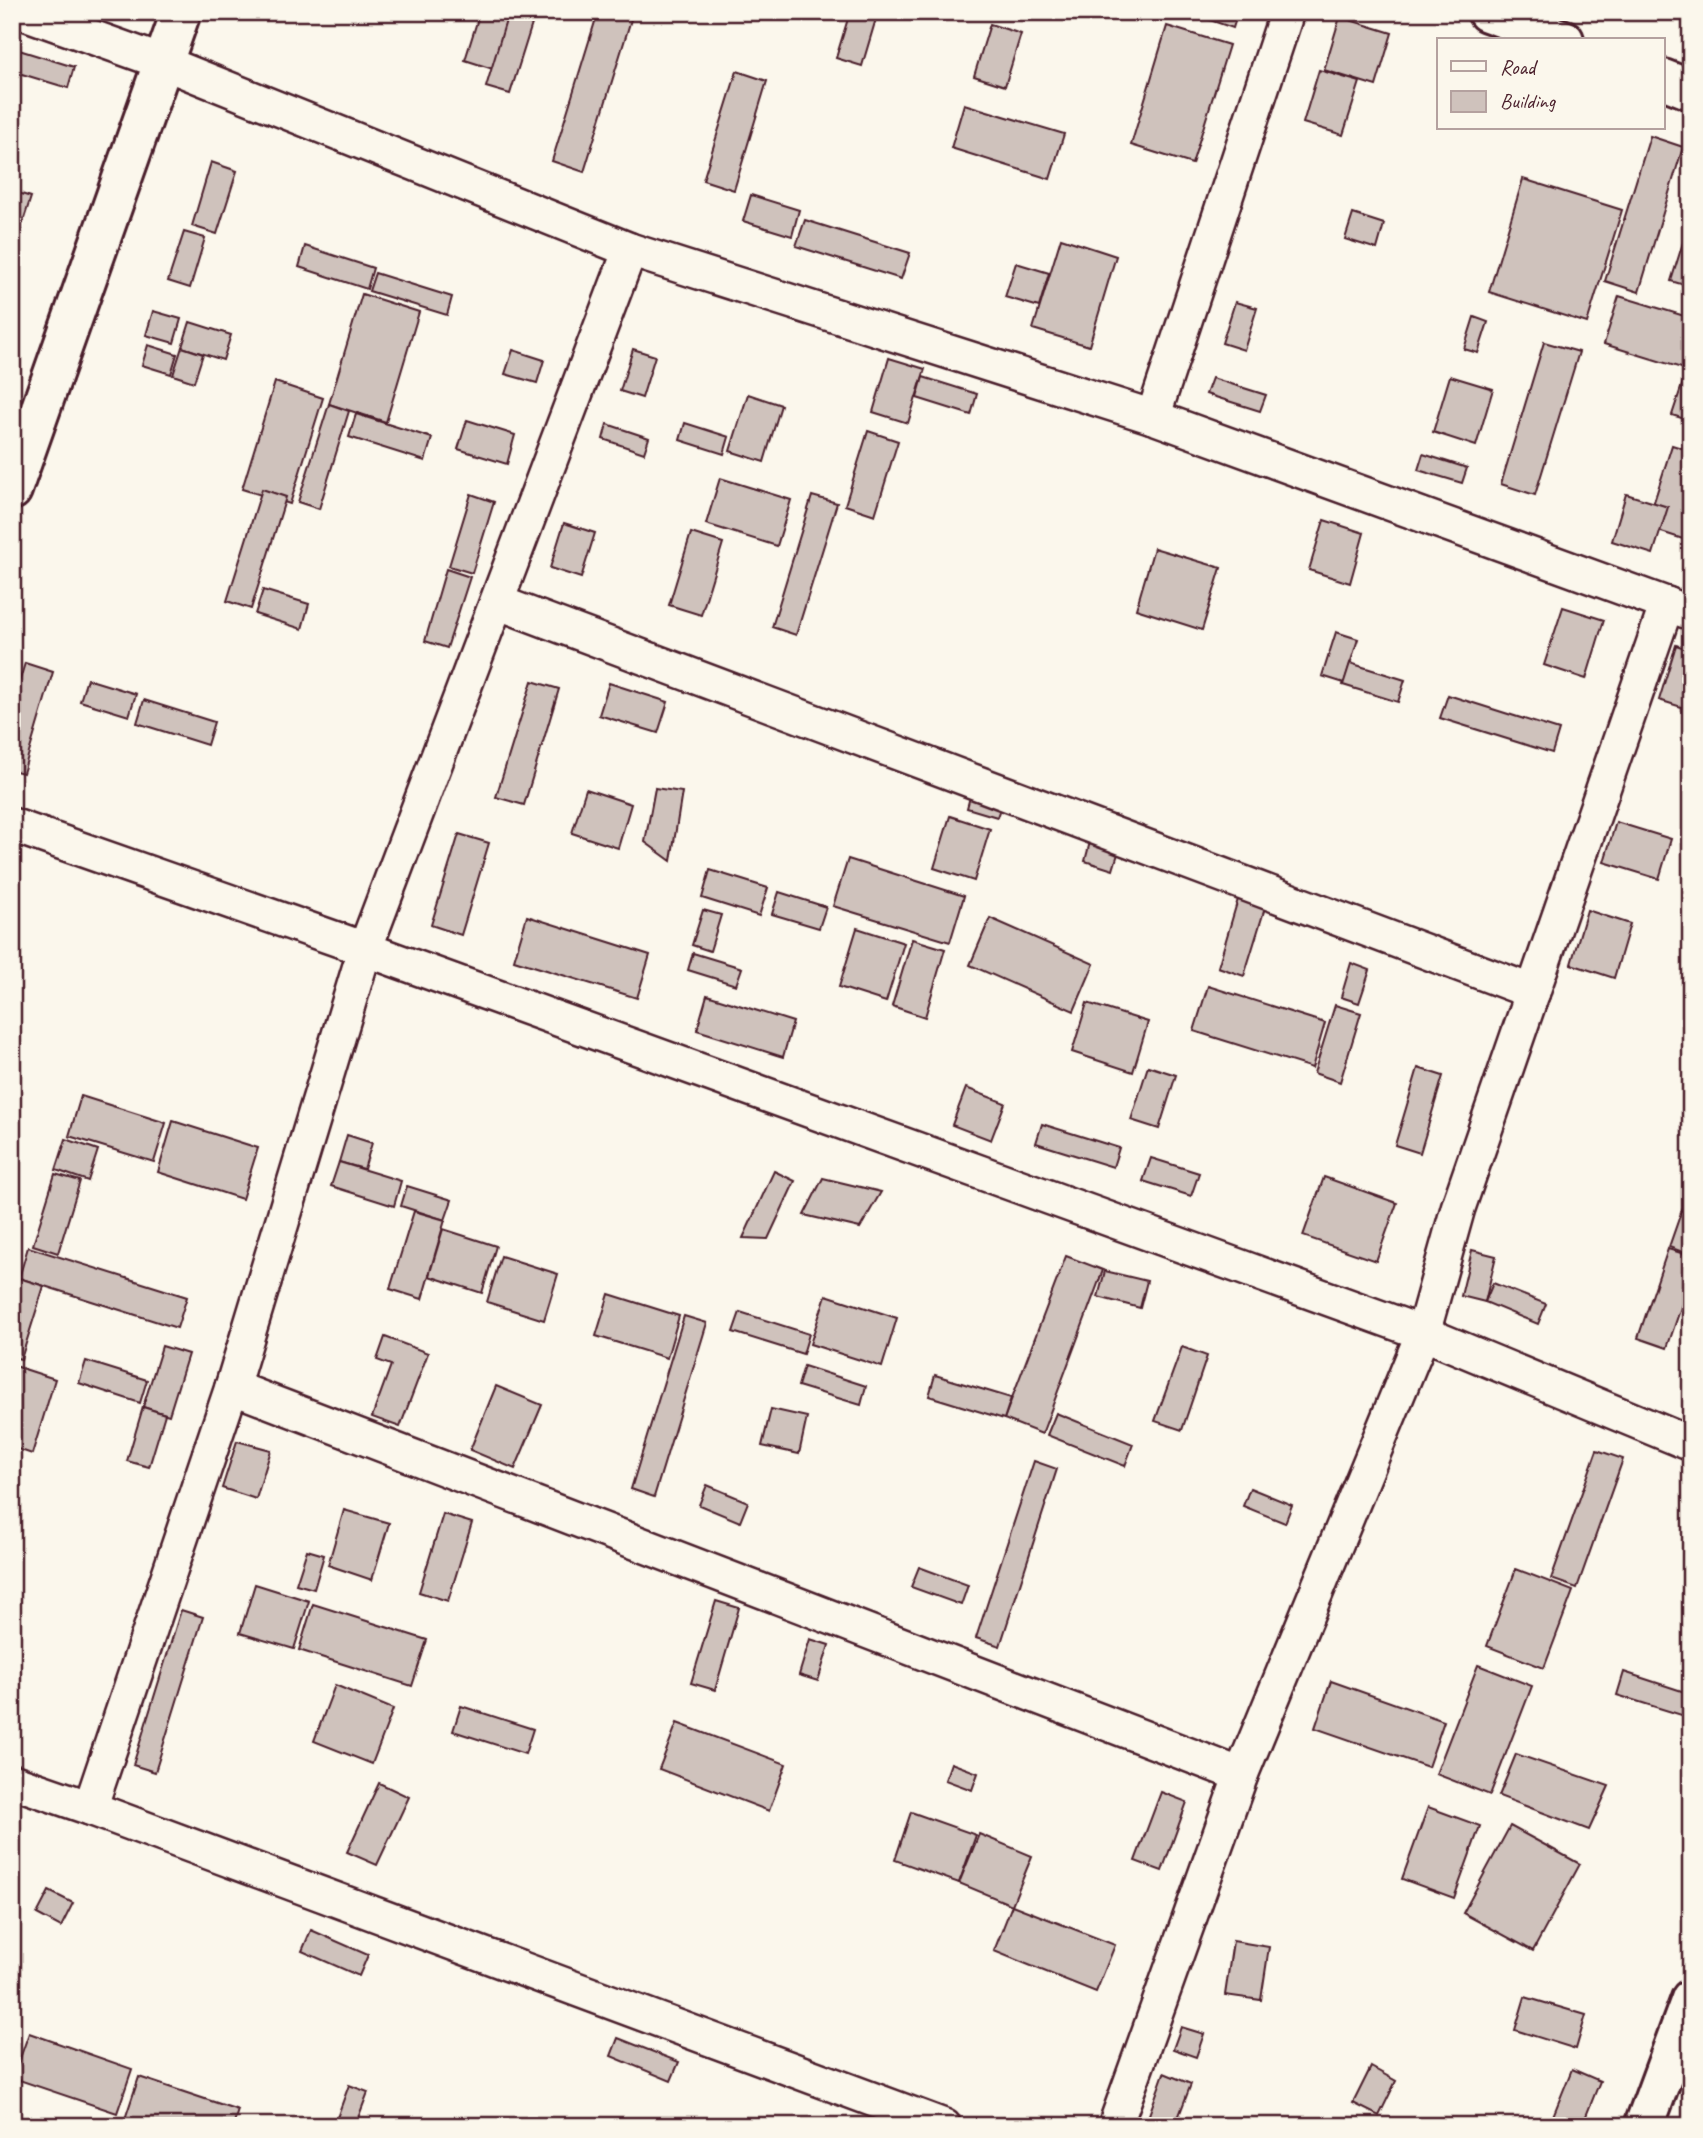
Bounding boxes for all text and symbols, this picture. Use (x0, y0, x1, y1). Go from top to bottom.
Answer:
legend (1437, 38, 1664, 130)
text: Road (1500, 54, 1539, 80)
text: Building (1500, 88, 1557, 114)

